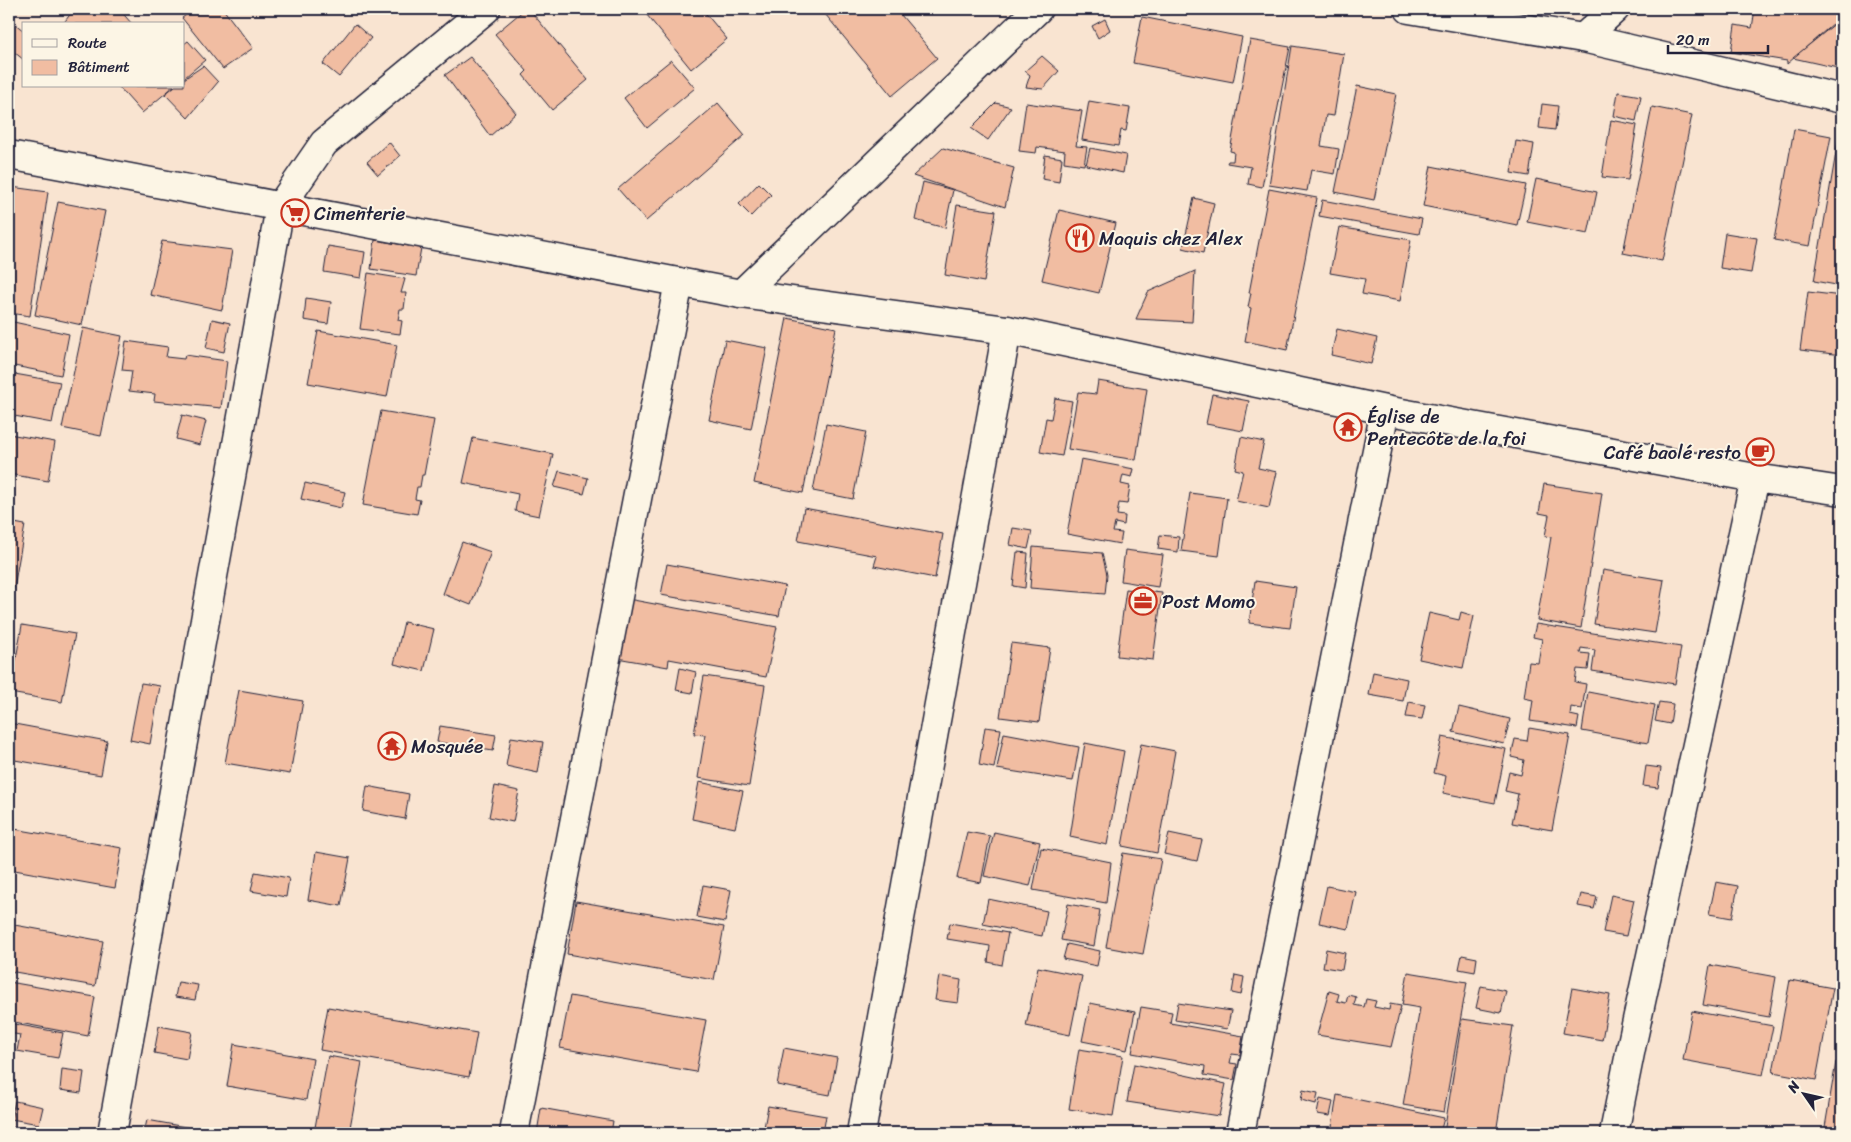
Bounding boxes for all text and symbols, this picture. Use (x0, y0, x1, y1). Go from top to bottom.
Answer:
legend (22, 22, 185, 88)
scale bar (1668, 22, 1768, 54)
text: 20 m (1676, 27, 1710, 53)
text: Route (68, 30, 107, 56)
text: Bâtiment (68, 54, 130, 80)
place label: Cimenterie (314, 197, 406, 230)
supermarket icon: Cimenterie (280, 198, 310, 228)
place label: Maquis chez Alex (1099, 222, 1243, 255)
restaurant icon: Maquis chez Alex (1065, 223, 1095, 253)
place label: Église de Pentecôte de la foi (1367, 400, 1527, 455)
temple icon: Église de Pentecôte de la foi (1333, 412, 1363, 442)
place label: Café baolé resto (1604, 436, 1741, 469)
cafe icon: Café baolé resto (1745, 437, 1775, 467)
place label: Post Momo (1162, 585, 1255, 618)
office icon: Post Momo (1128, 586, 1158, 616)
place label: Mosquée (411, 730, 483, 763)
temple icon: Mosquée (377, 731, 407, 761)
north arrow (1778, 1070, 1828, 1120)
text: N (1780, 1076, 1807, 1099)

